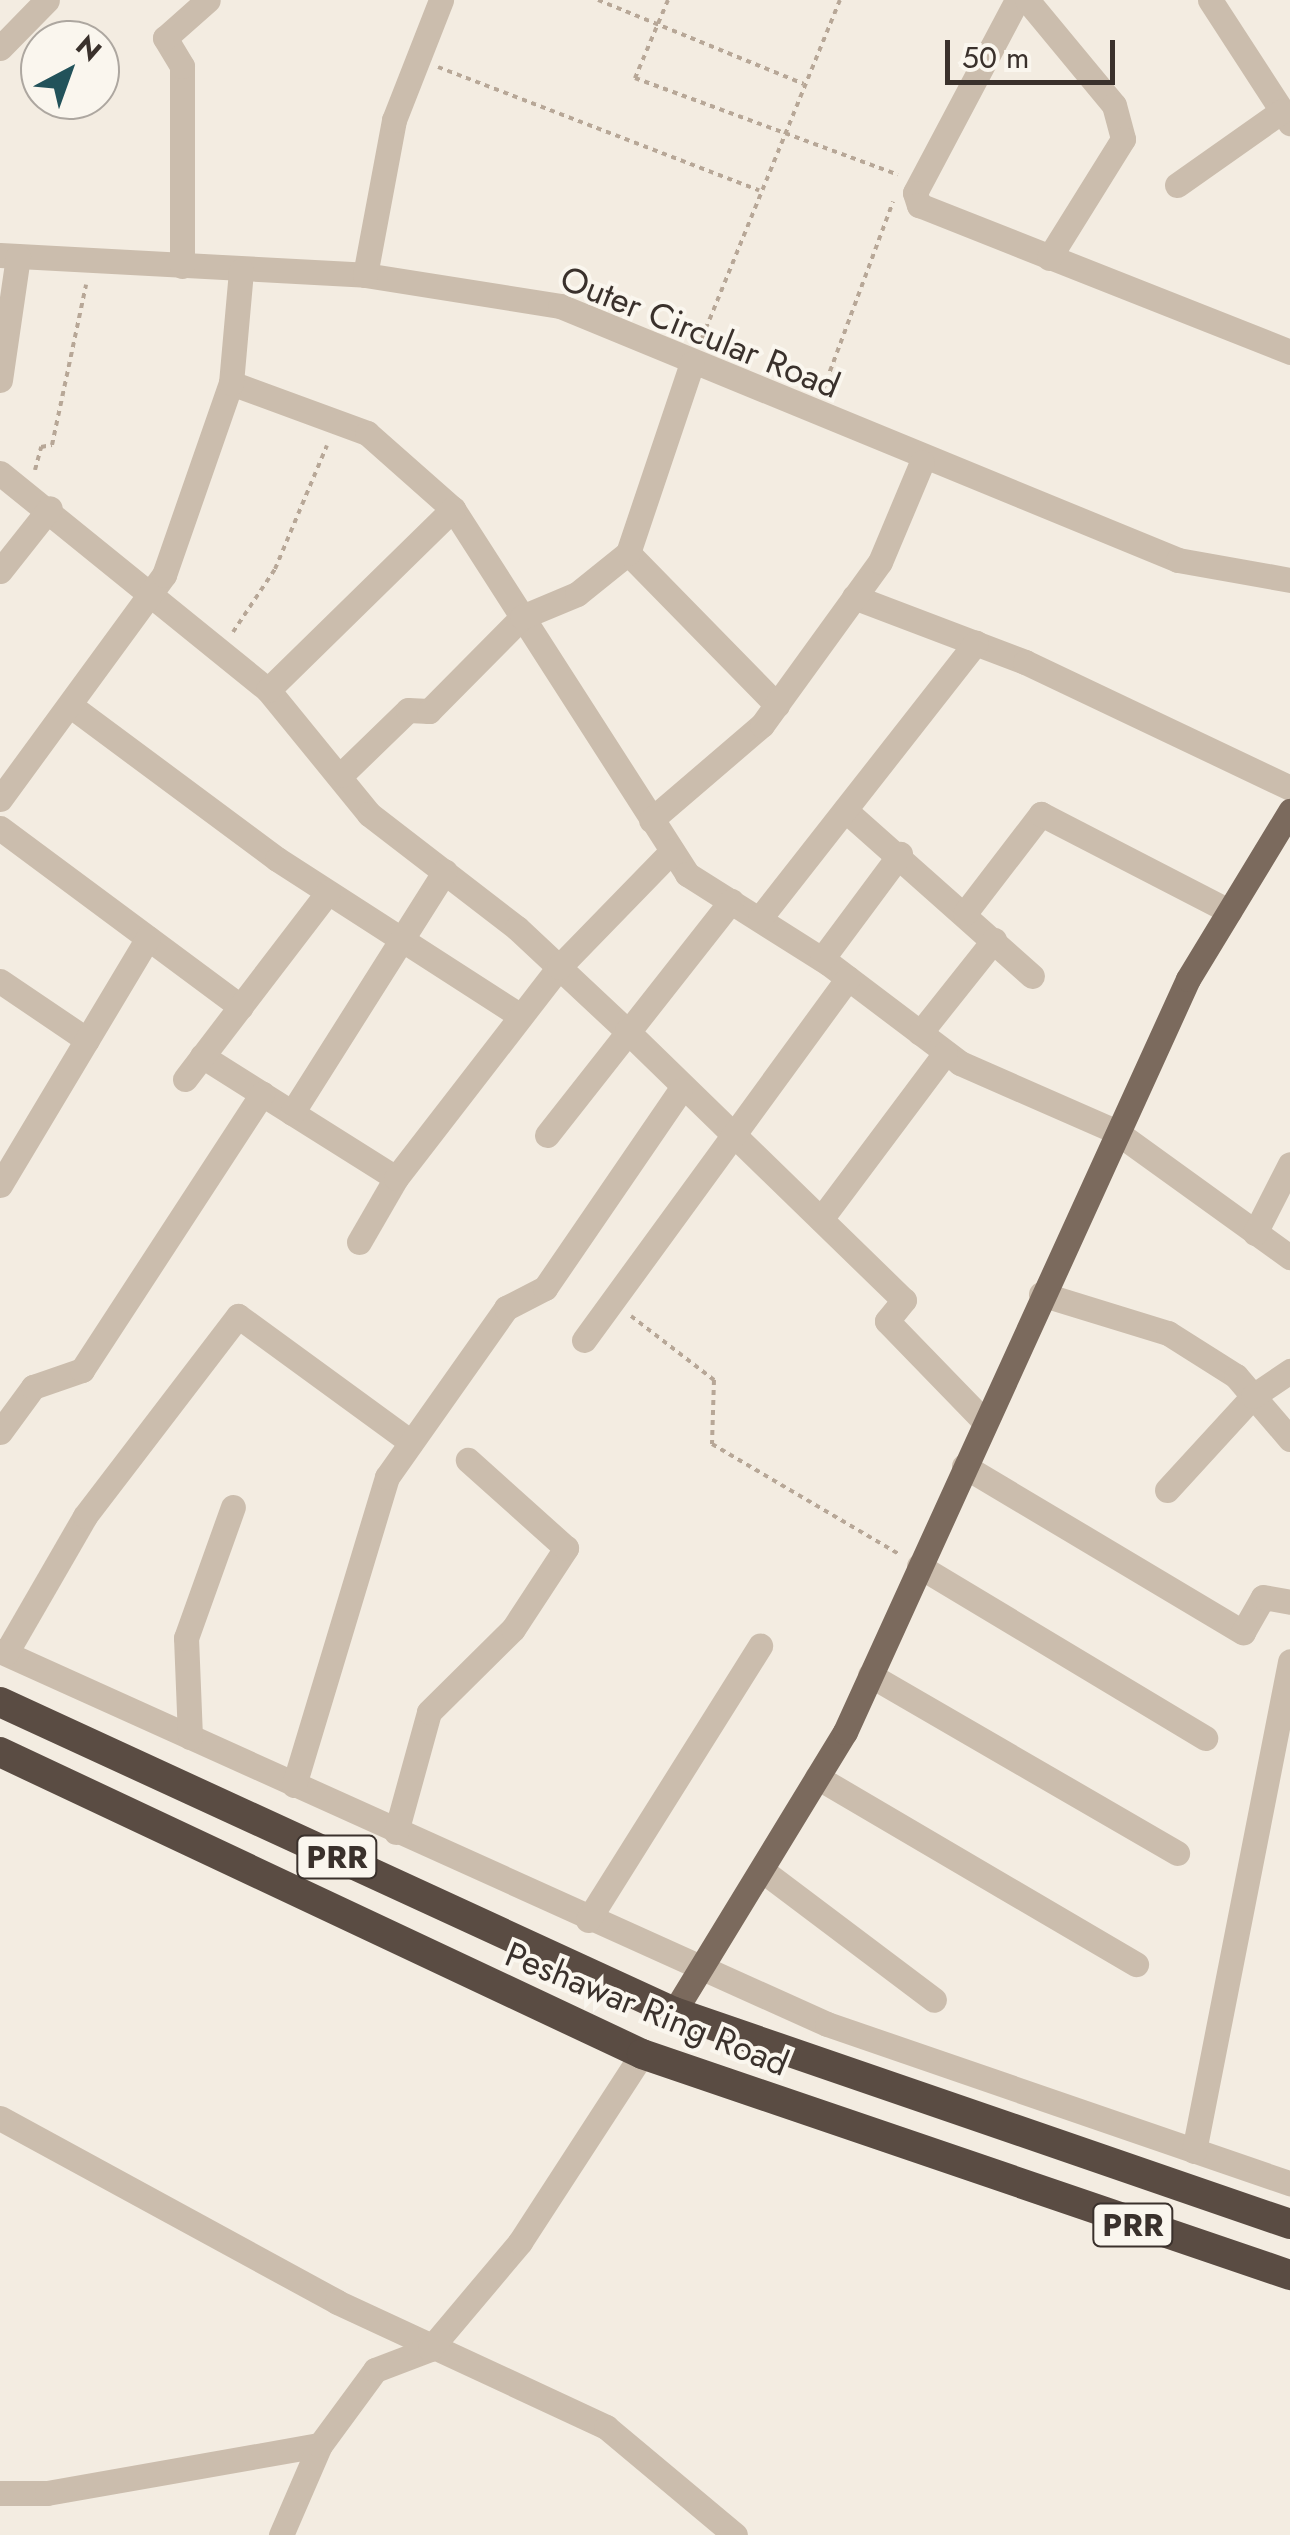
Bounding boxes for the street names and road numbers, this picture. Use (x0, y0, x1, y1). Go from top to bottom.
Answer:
street label: Outer Circular Road (554, 257, 846, 407)
road number: PRR (294, 1830, 380, 1884)
street label: Peshawar Ring Road (499, 1933, 795, 2085)
road number: PRR (1090, 2198, 1176, 2252)

